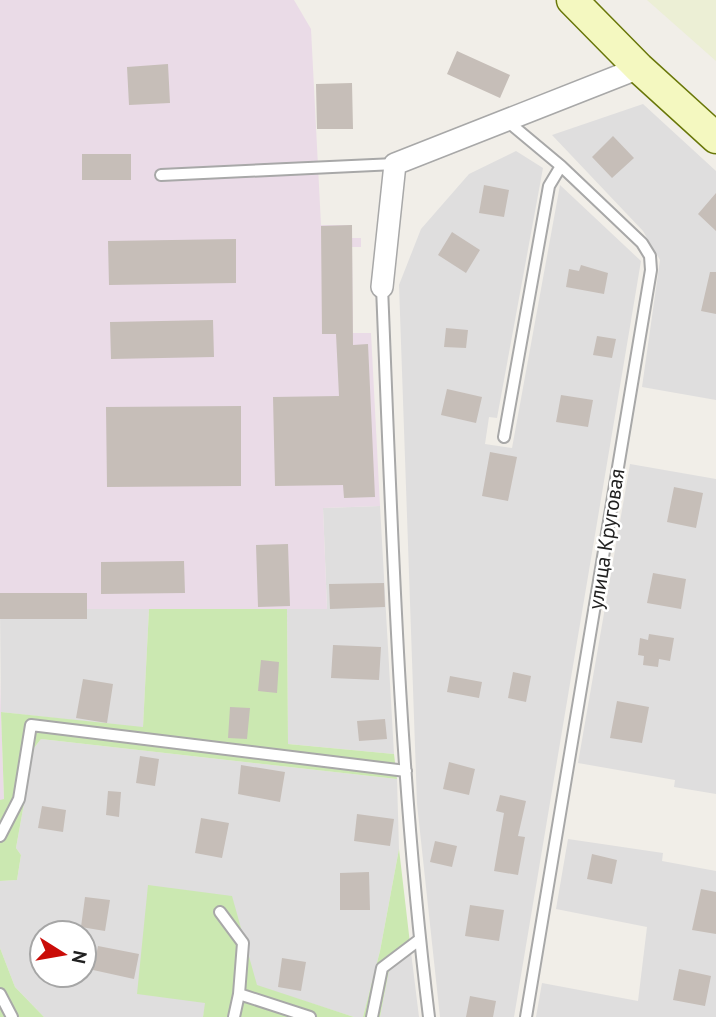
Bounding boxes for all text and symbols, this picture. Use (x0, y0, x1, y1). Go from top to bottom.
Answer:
street label: улица Круговая (582, 467, 630, 611)
north arrow (28, 919, 98, 989)
text: N (67, 949, 93, 966)

